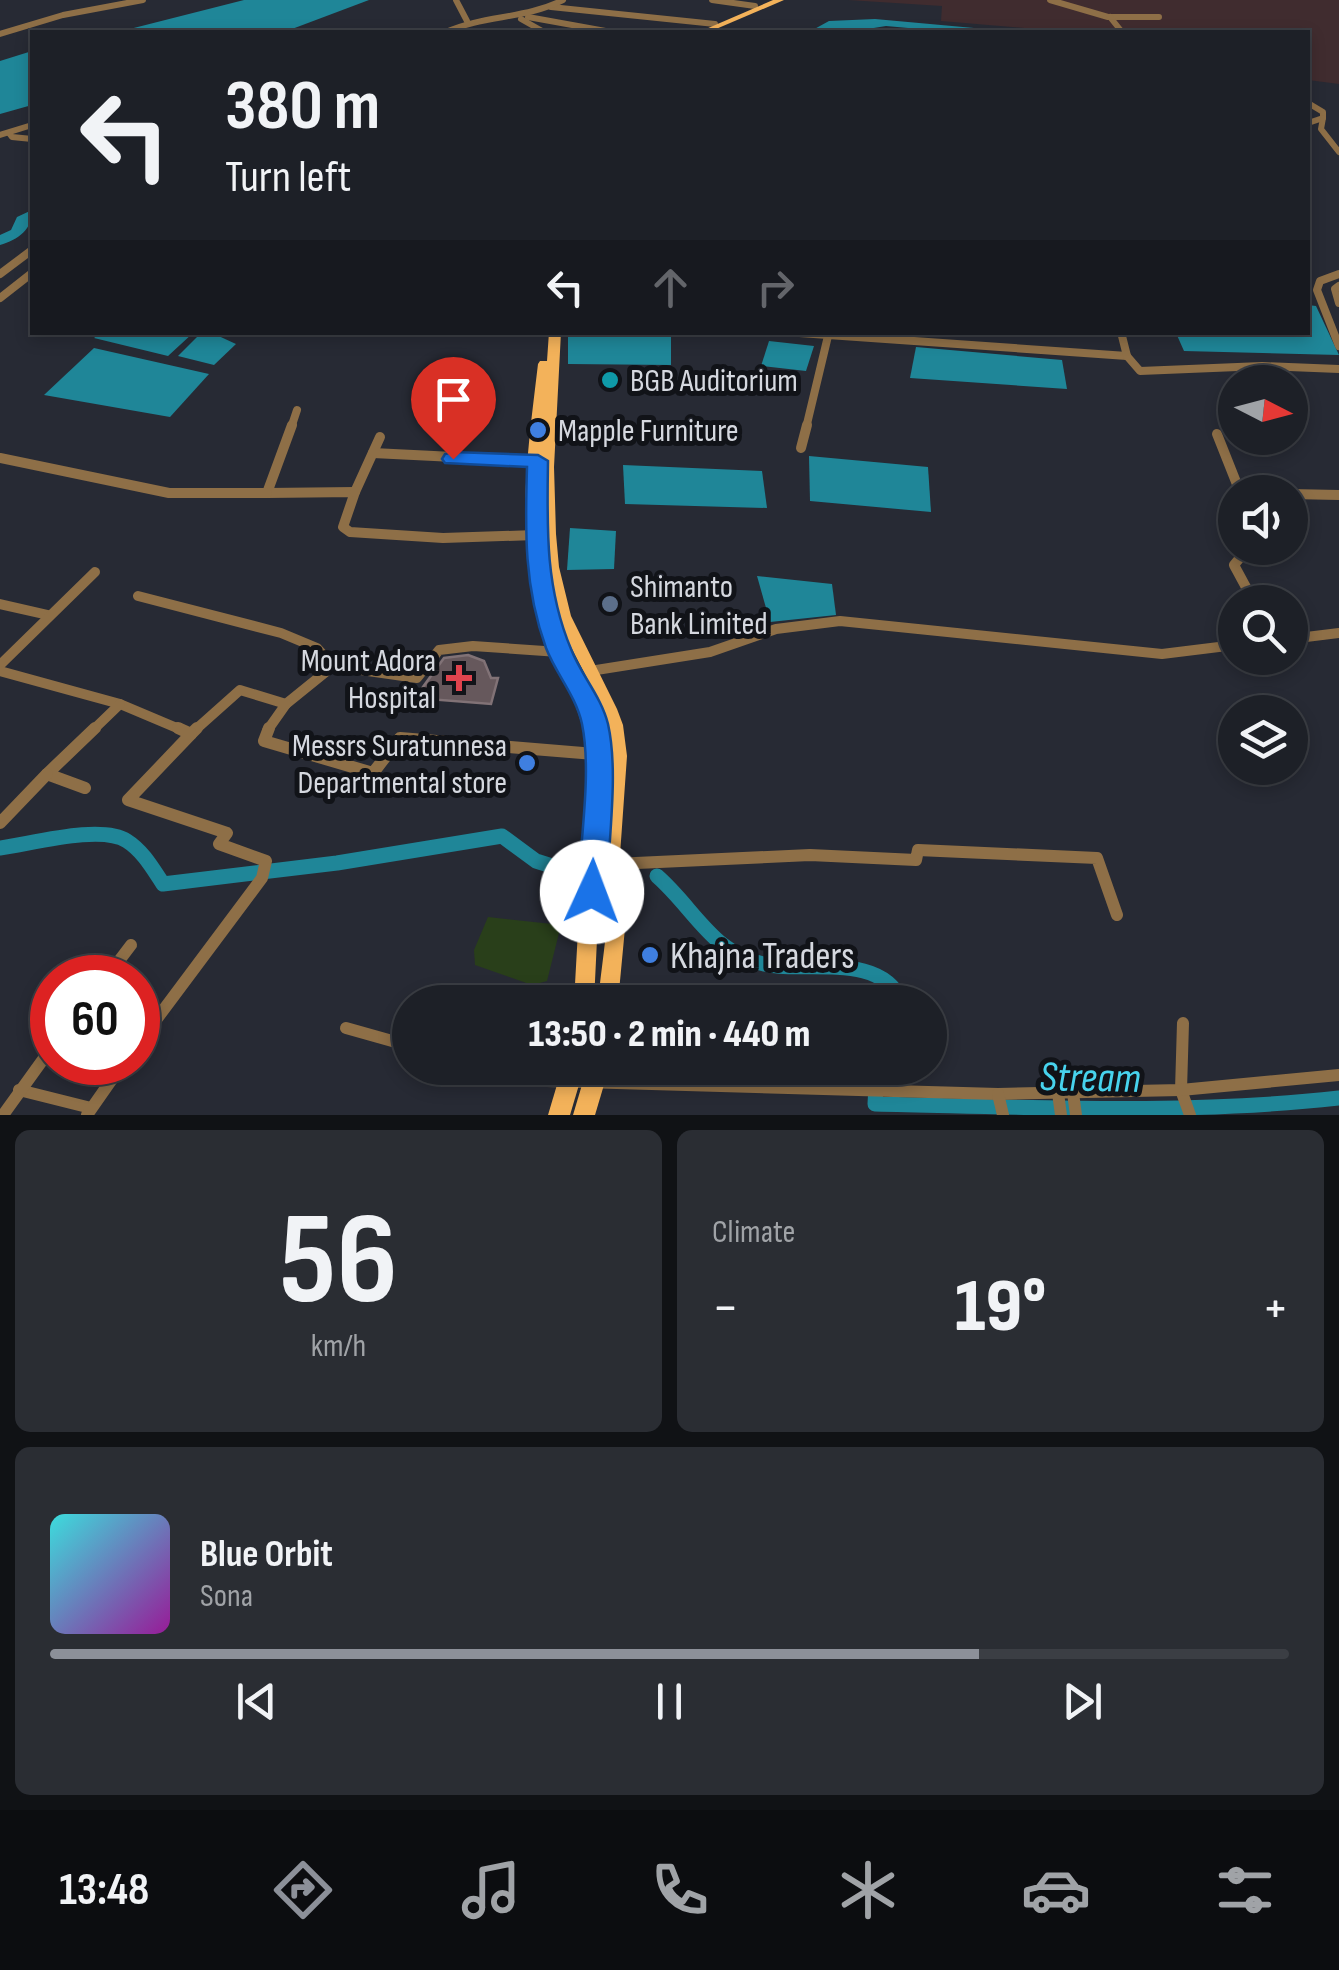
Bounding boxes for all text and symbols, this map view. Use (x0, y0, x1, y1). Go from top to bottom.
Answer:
text: 380 m (225, 65, 380, 149)
icon: left (60, 70, 190, 200)
text: Turn left (225, 150, 351, 205)
icon: left (538, 260, 593, 315)
icon: ahead (643, 260, 698, 315)
icon: right (748, 260, 803, 315)
pin (411, 357, 496, 460)
place label: BGB Auditorium (630, 362, 798, 401)
north arrow (1218, 365, 1308, 455)
map controls (1218, 365, 1308, 785)
marker: BGB Auditorium (599, 369, 621, 391)
icon: arrive (426, 372, 481, 427)
place label: Mapple Furniture (558, 412, 739, 451)
marker: Mapple Furniture (527, 419, 549, 441)
button: sound (1218, 475, 1308, 565)
place label: Shimanto Bank Limited (630, 568, 768, 644)
button: search (1218, 585, 1308, 675)
marker: Shimanto Bank Limited (599, 593, 621, 615)
place label: Mount Adora Hospital (301, 642, 436, 718)
marker: Mount Adora Hospital (446, 665, 472, 691)
button: layers (1218, 695, 1308, 785)
place label: Messrs Suratunnesa Departmental store (292, 727, 507, 803)
marker: Messrs Suratunnesa Departmental store (516, 752, 538, 774)
position arrow (540, 840, 644, 944)
place label: Khajna Traders (670, 934, 855, 979)
marker: Khajna Traders (639, 944, 661, 966)
speed limit sign: 60 (30, 955, 160, 1085)
text: 13:50 · 2 min · 440 m (529, 1012, 810, 1057)
water label: Stream (1039, 1052, 1141, 1105)
text: 56 (279, 1184, 398, 1340)
text: Climate (712, 1213, 795, 1252)
text: 19° (955, 1262, 1046, 1353)
text: − (712, 1275, 739, 1342)
text: + (1262, 1275, 1289, 1342)
text: km/h (311, 1327, 366, 1366)
text: Blue Orbit (200, 1532, 333, 1577)
text: Sona (200, 1577, 253, 1616)
icon: previous (229, 1674, 284, 1729)
icon: pause (642, 1674, 697, 1729)
icon: next (1055, 1674, 1110, 1729)
icon: directions (268, 1855, 338, 1925)
icon: music (456, 1855, 526, 1925)
icon: phone (645, 1855, 715, 1925)
icon: climate (833, 1855, 903, 1925)
icon: car (1021, 1855, 1091, 1925)
icon: filters (1210, 1855, 1280, 1925)
text: 13:48 (59, 1863, 149, 1918)

